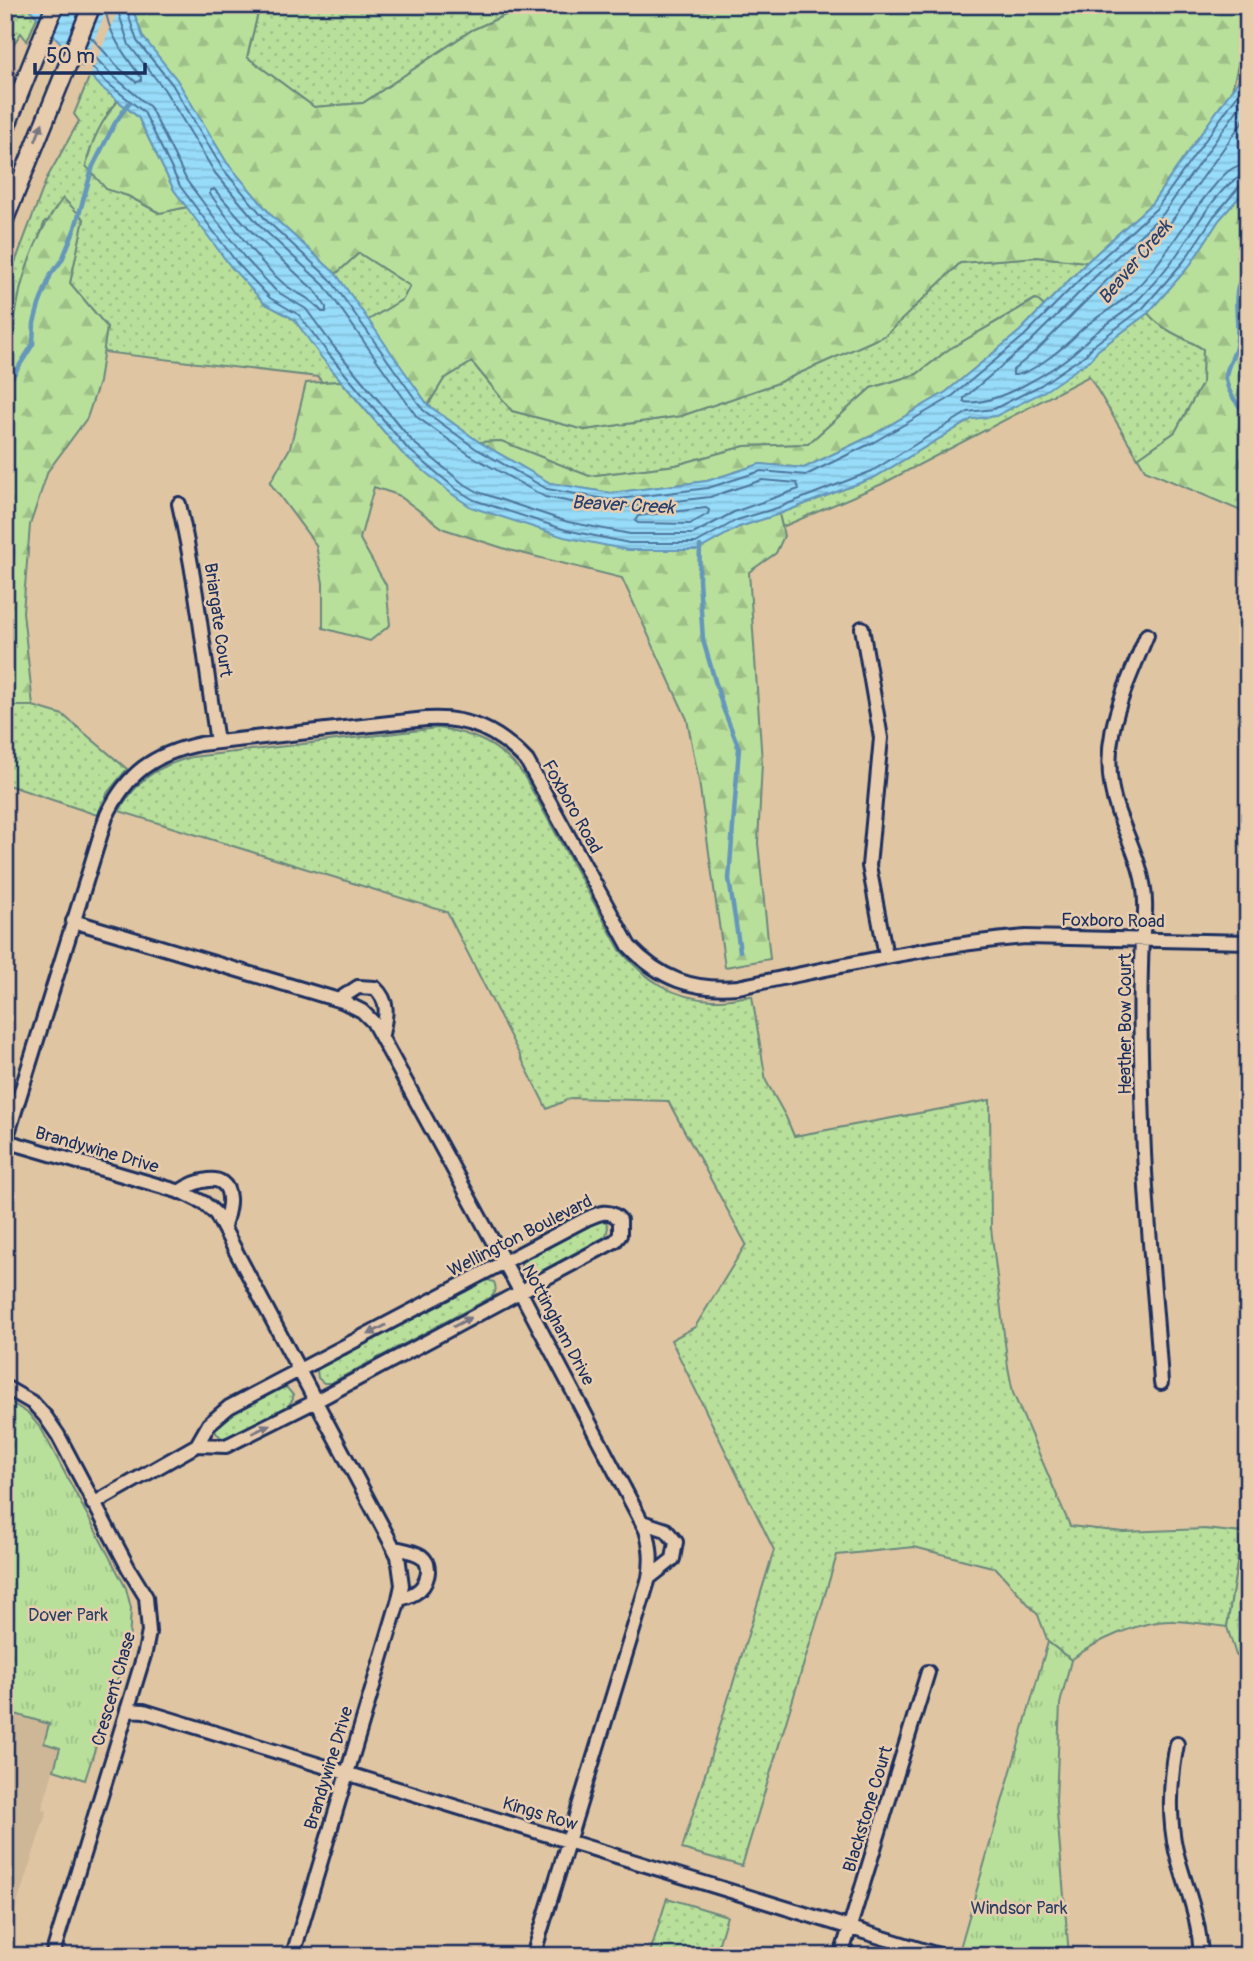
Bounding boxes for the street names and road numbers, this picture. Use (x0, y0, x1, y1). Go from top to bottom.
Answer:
street label: Briargate Court (199, 561, 237, 679)
street label: Foxboro Road (537, 756, 607, 858)
street label: Foxboro Road (1061, 909, 1165, 933)
street label: Heather Bow Court (1114, 952, 1137, 1095)
street label: Brandywine Drive (32, 1121, 162, 1179)
street label: Wellington Boulevard (444, 1190, 596, 1282)
street label: Nottingham Drive (516, 1260, 600, 1390)
street label: Crescent Chase (87, 1629, 141, 1749)
street label: Brandywine Drive (299, 1703, 359, 1832)
street label: Blackstone Court (838, 1742, 898, 1875)
street label: Kings Row (500, 1792, 580, 1836)

